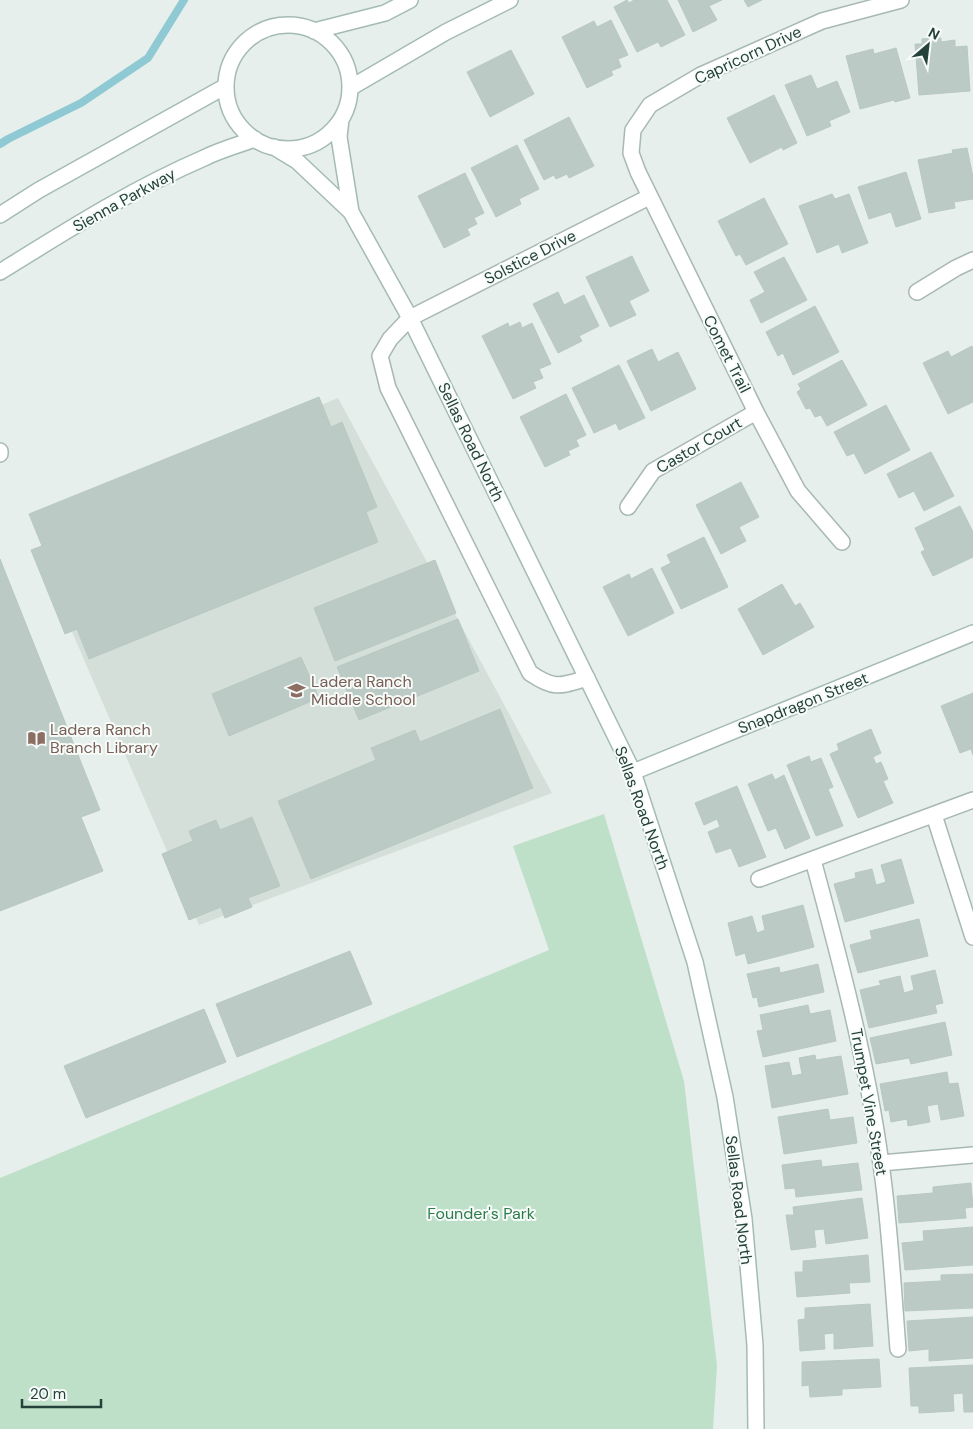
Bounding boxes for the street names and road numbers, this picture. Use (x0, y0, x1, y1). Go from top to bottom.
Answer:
street label: Capricorn Drive (691, 21, 805, 89)
street label: Sienna Parkway (69, 163, 179, 237)
street label: Solstice Drive (480, 225, 580, 289)
street label: Comet Trail (698, 312, 756, 396)
street label: Sellas Road North (433, 379, 509, 505)
street label: Castor Court (652, 412, 746, 478)
street label: Snapdragon Street (735, 667, 871, 739)
street label: Sellas Road North (610, 743, 674, 873)
street label: Trumpet Vine Street (846, 1027, 892, 1177)
street label: Sellas Road North (721, 1134, 757, 1266)

